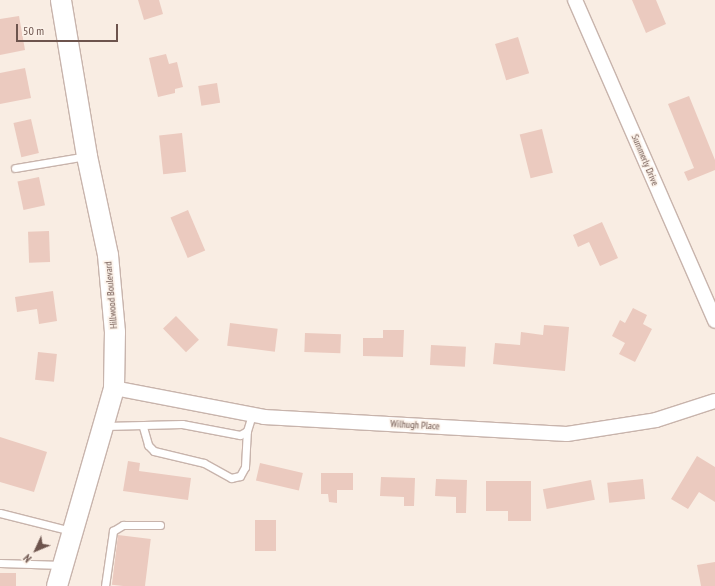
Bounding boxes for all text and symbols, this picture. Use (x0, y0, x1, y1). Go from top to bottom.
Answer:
scale bar (18, 16, 120, 42)
text: 50 m (23, 23, 44, 38)
street label: Summerly Drive (629, 132, 661, 188)
street label: Hillwood Boulevard (102, 261, 120, 329)
street label: Wilhugh Place (390, 418, 440, 432)
north arrow (16, 530, 56, 570)
text: N (20, 551, 34, 565)

